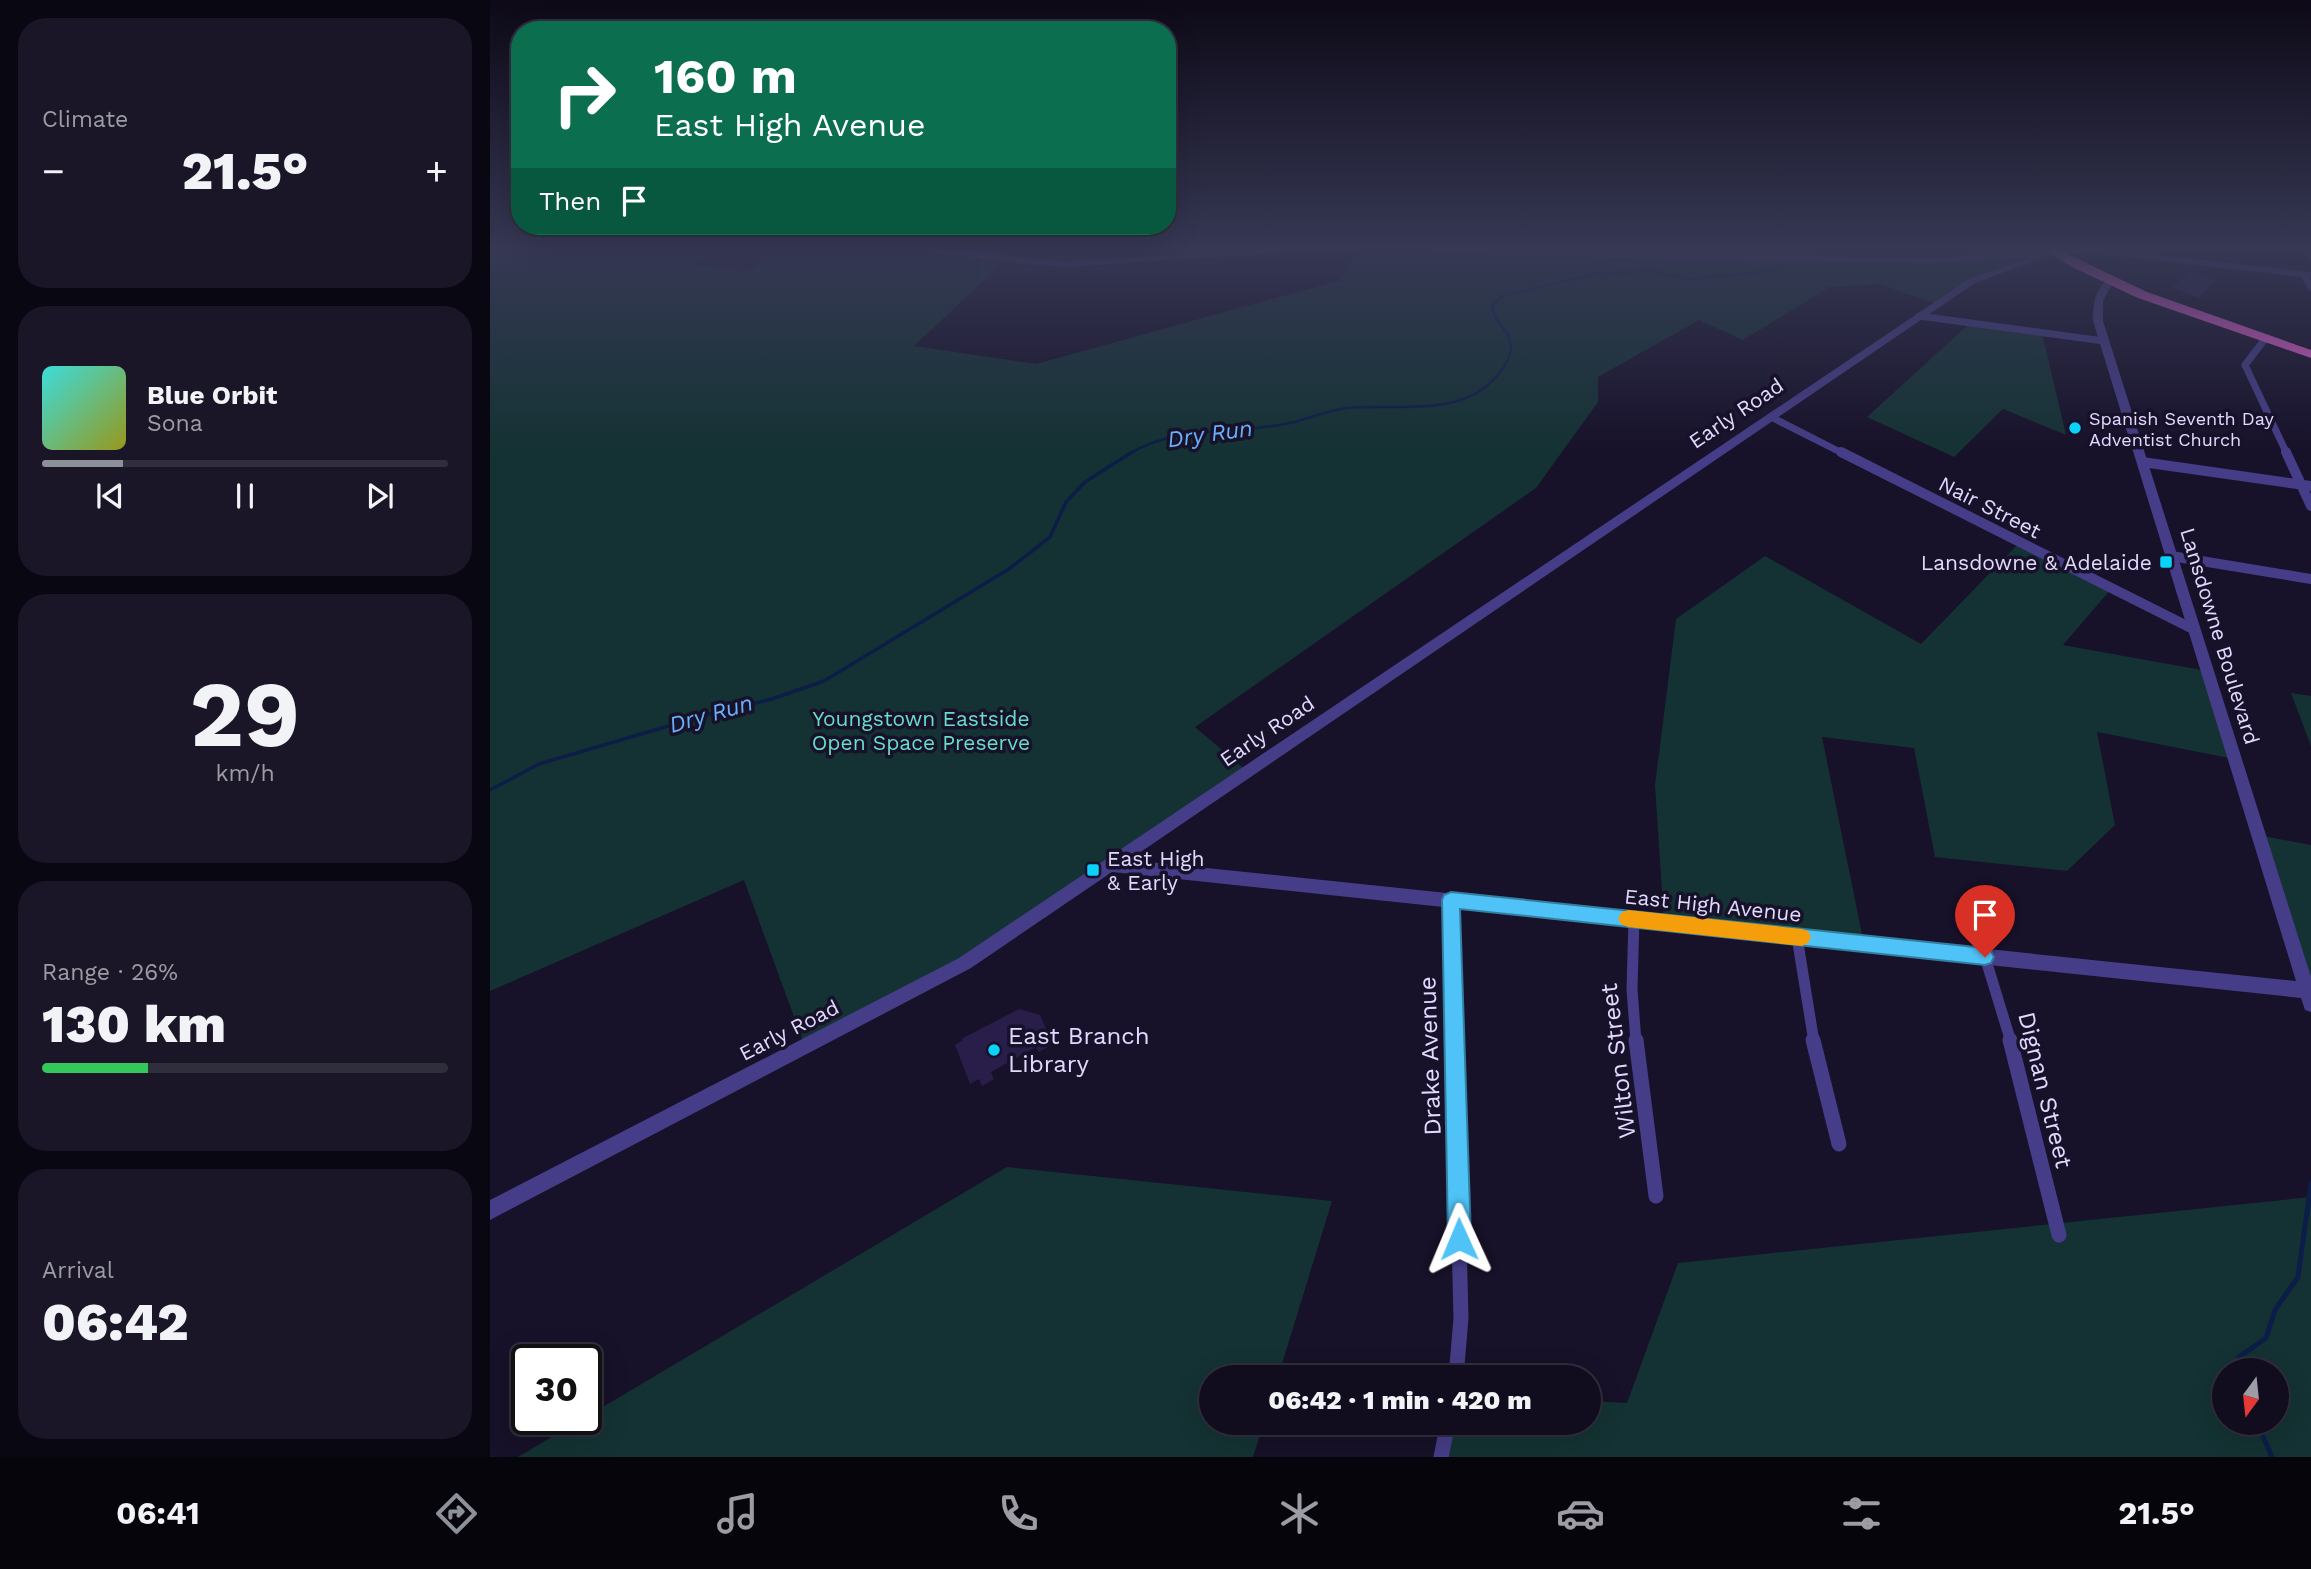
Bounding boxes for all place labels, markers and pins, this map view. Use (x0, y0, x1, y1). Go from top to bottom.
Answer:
place label: Spanish Seventh Day Adventist Church (2089, 408, 2275, 450)
marker: Spanish Seventh Day Adventist Church (2067, 420, 2083, 436)
place label: Lansdowne & Adelaide (1921, 550, 2152, 575)
marker: Lansdowne & Adelaide (2158, 554, 2174, 570)
place label: East High & Early (1107, 846, 1204, 895)
marker: East High & Early (1085, 862, 1101, 878)
pin (1955, 885, 2015, 957)
place label: East Branch Library (1008, 1022, 1150, 1078)
marker: East Branch Library (986, 1042, 1002, 1058)

